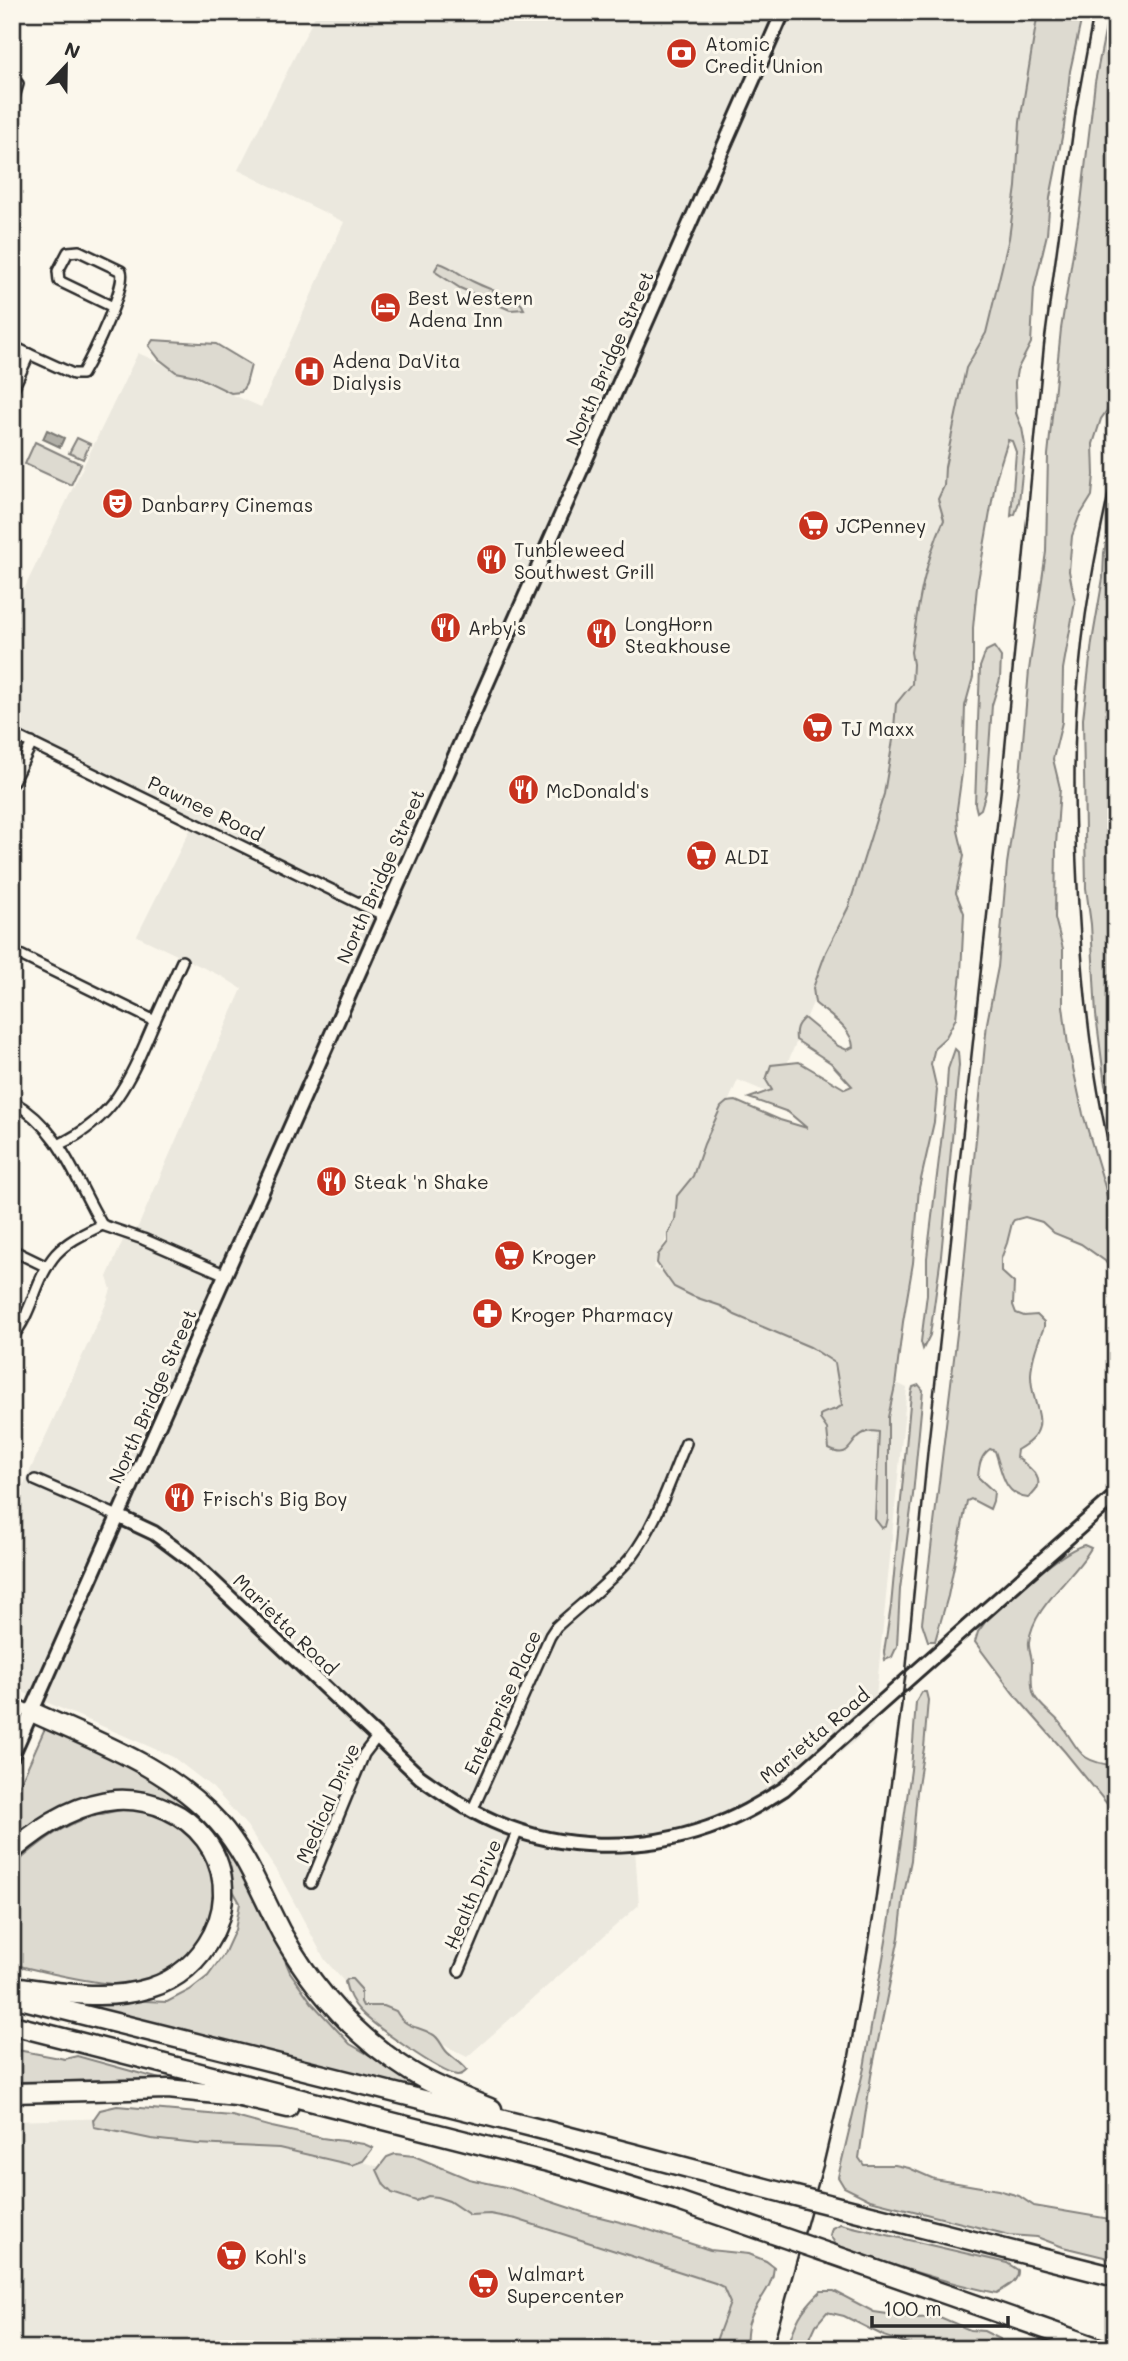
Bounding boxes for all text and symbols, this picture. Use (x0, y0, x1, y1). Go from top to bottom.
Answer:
place label: Atomic Credit Union (705, 31, 823, 78)
north arrow (32, 32, 102, 102)
text: N (61, 35, 84, 64)
bank icon: Atomic Credit Union (665, 37, 699, 71)
street label: North Bridge Street (559, 267, 659, 449)
place label: Best Western Adena Inn (408, 285, 533, 332)
hotel icon: Best Western Adena Inn (368, 291, 402, 325)
place label: Adena DaVita Dialysis (332, 348, 461, 395)
hospital icon: Adena DaVita Dialysis (292, 354, 326, 388)
theatre icon: Danbarry Cinemas (101, 487, 135, 521)
place label: Danbarry Cinemas (141, 492, 313, 517)
supermarket icon: JCPenney (796, 508, 830, 542)
place label: JCPenney (836, 513, 926, 538)
place label: Tunbleweed Southwest Grill (514, 537, 655, 584)
restaurant icon: Tunbleweed Southwest Grill (474, 543, 508, 577)
restaurant icon: Arby's (428, 610, 462, 644)
place label: LongHorn Steakhouse (625, 611, 731, 658)
place label: Arby's (468, 615, 526, 640)
restaurant icon: LongHorn Steakhouse (585, 617, 619, 651)
supermarket icon: TJ Maxx (801, 711, 835, 745)
place label: TJ Maxx (841, 716, 914, 741)
street label: Pawnee Road (144, 769, 268, 847)
restaurant icon: McDonald's (506, 773, 540, 807)
place label: McDonald's (546, 778, 649, 803)
street label: North Bridge Street (330, 785, 430, 967)
supermarket icon: ALDI (684, 839, 718, 873)
place label: ALDI (724, 844, 769, 869)
restaurant icon: Steak 'n Shake (314, 1164, 348, 1198)
place label: Steak 'n Shake (354, 1169, 489, 1194)
supermarket icon: Kroger (492, 1239, 526, 1273)
place label: Kroger (532, 1244, 597, 1269)
pharmacy icon: Kroger Pharmacy (471, 1297, 505, 1331)
place label: Kroger Pharmacy (511, 1302, 674, 1327)
street label: North Bridge Street (102, 1305, 202, 1487)
restaurant icon: Frisch's Big Boy (163, 1481, 197, 1515)
place label: Frisch's Big Boy (203, 1486, 347, 1511)
street label: Marietta Road (228, 1568, 344, 1680)
street label: Enterprise Place (458, 1626, 546, 1778)
street label: Marietta Road (754, 1682, 874, 1788)
street label: Medical Drive (289, 1739, 365, 1867)
street label: Health Drive (438, 1835, 506, 1953)
supermarket icon: Kohl's (215, 2239, 249, 2273)
place label: Kohl's (255, 2244, 307, 2269)
place label: Walmart Supercenter (507, 2261, 624, 2308)
supermarket icon: Walmart Supercenter (467, 2267, 501, 2301)
scale bar (872, 2284, 1009, 2328)
text: 100 m (883, 2294, 942, 2321)

